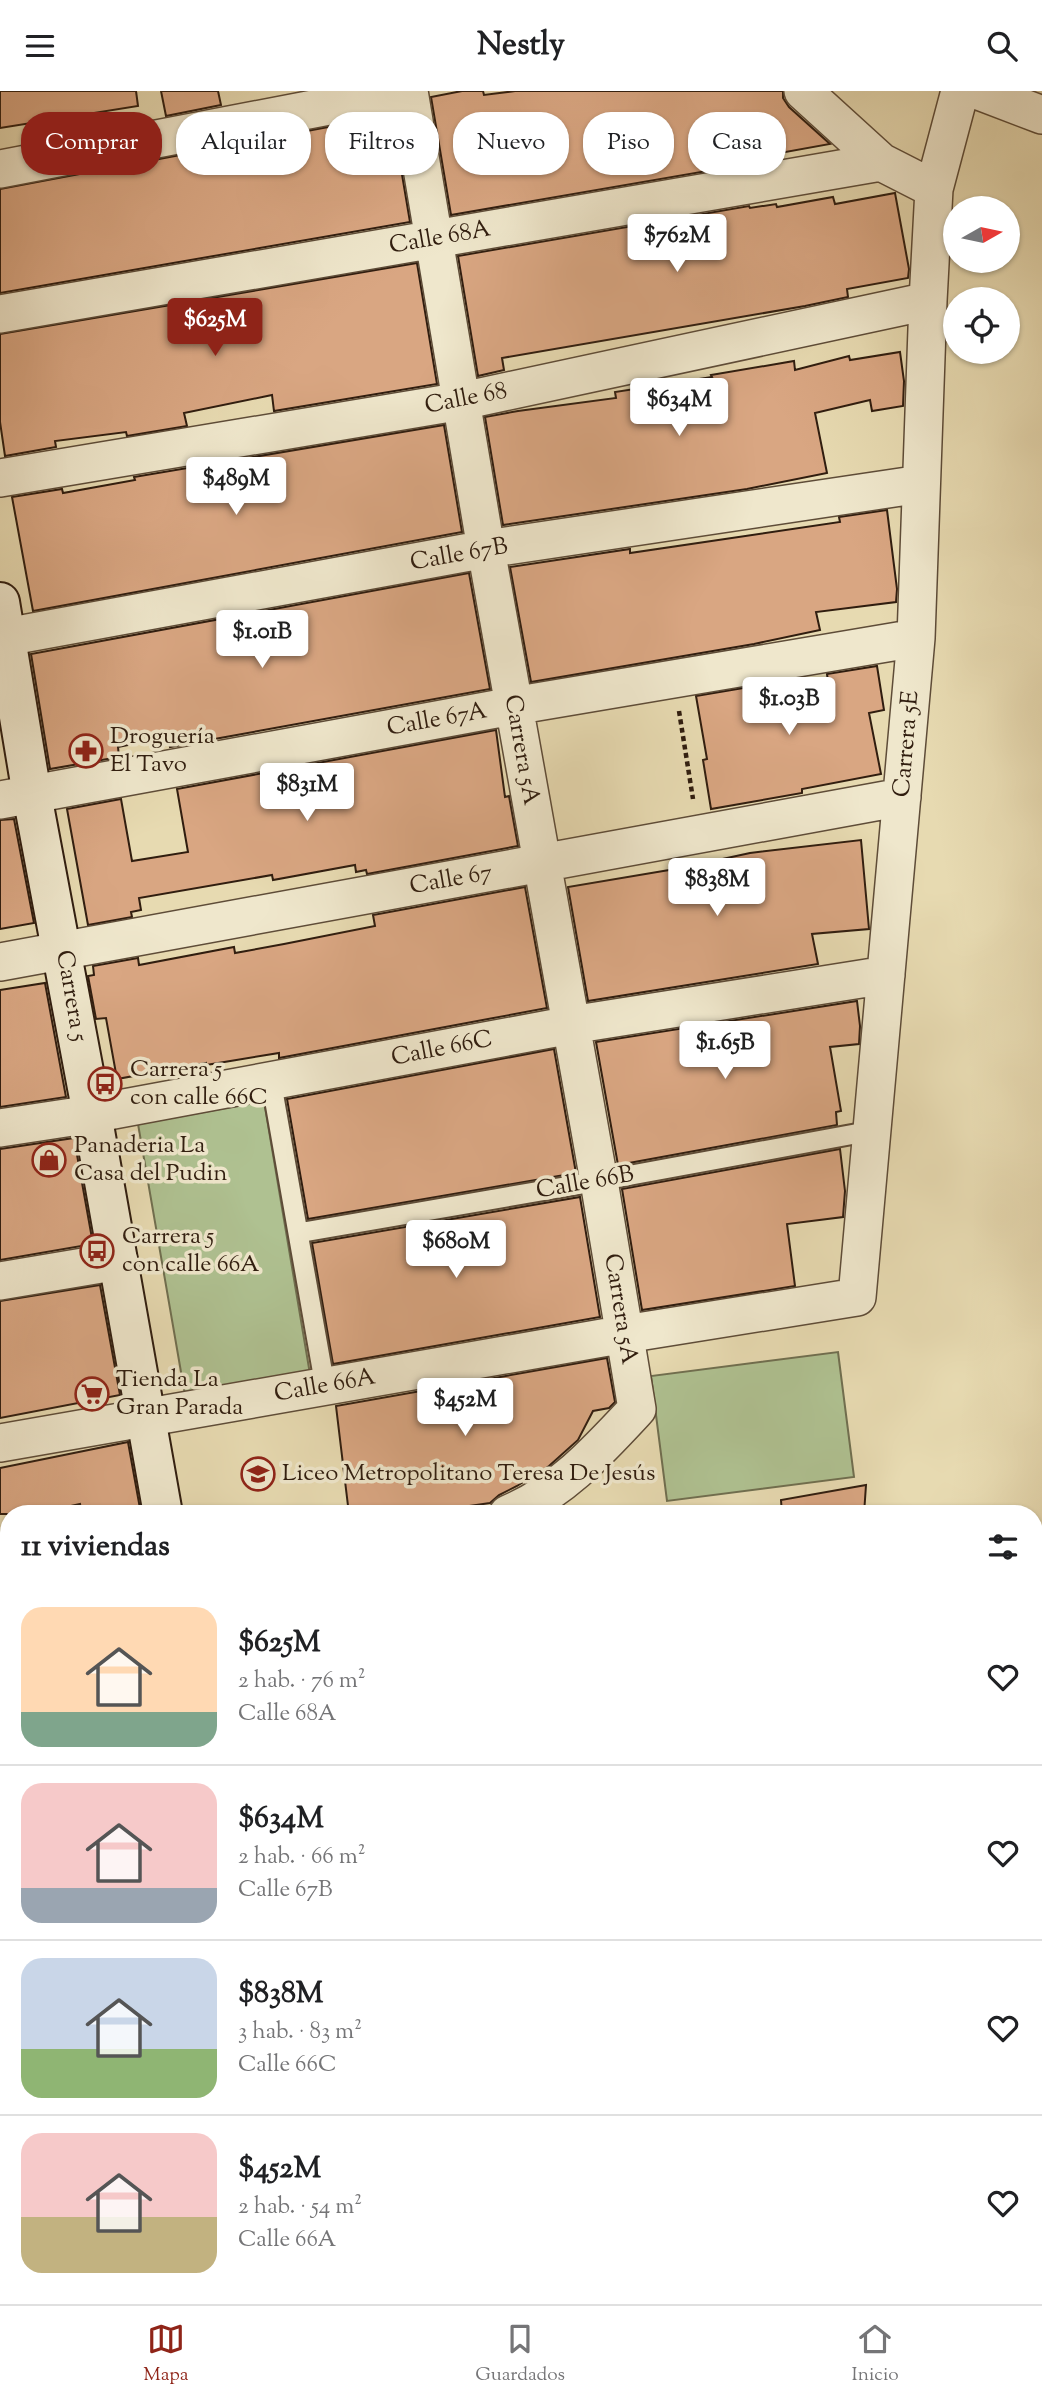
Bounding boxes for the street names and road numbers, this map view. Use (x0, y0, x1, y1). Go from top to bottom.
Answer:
street label: Calle 68A (386, 212, 494, 264)
street label: Calle 68 (422, 374, 510, 424)
street label: Calle 67B (408, 530, 510, 580)
street label: Carrera 5E (885, 689, 929, 799)
street label: Carrera 5A (495, 692, 548, 809)
street label: Calle 67A (384, 694, 490, 746)
street label: Calle 67 (407, 856, 495, 904)
street label: Carrera 5 (46, 948, 96, 1044)
street label: Calle 66C (388, 1023, 496, 1075)
street label: Calle 66B (534, 1158, 636, 1208)
street label: Carrera 5A (594, 1251, 646, 1367)
street label: Calle 66A (272, 1360, 379, 1412)

